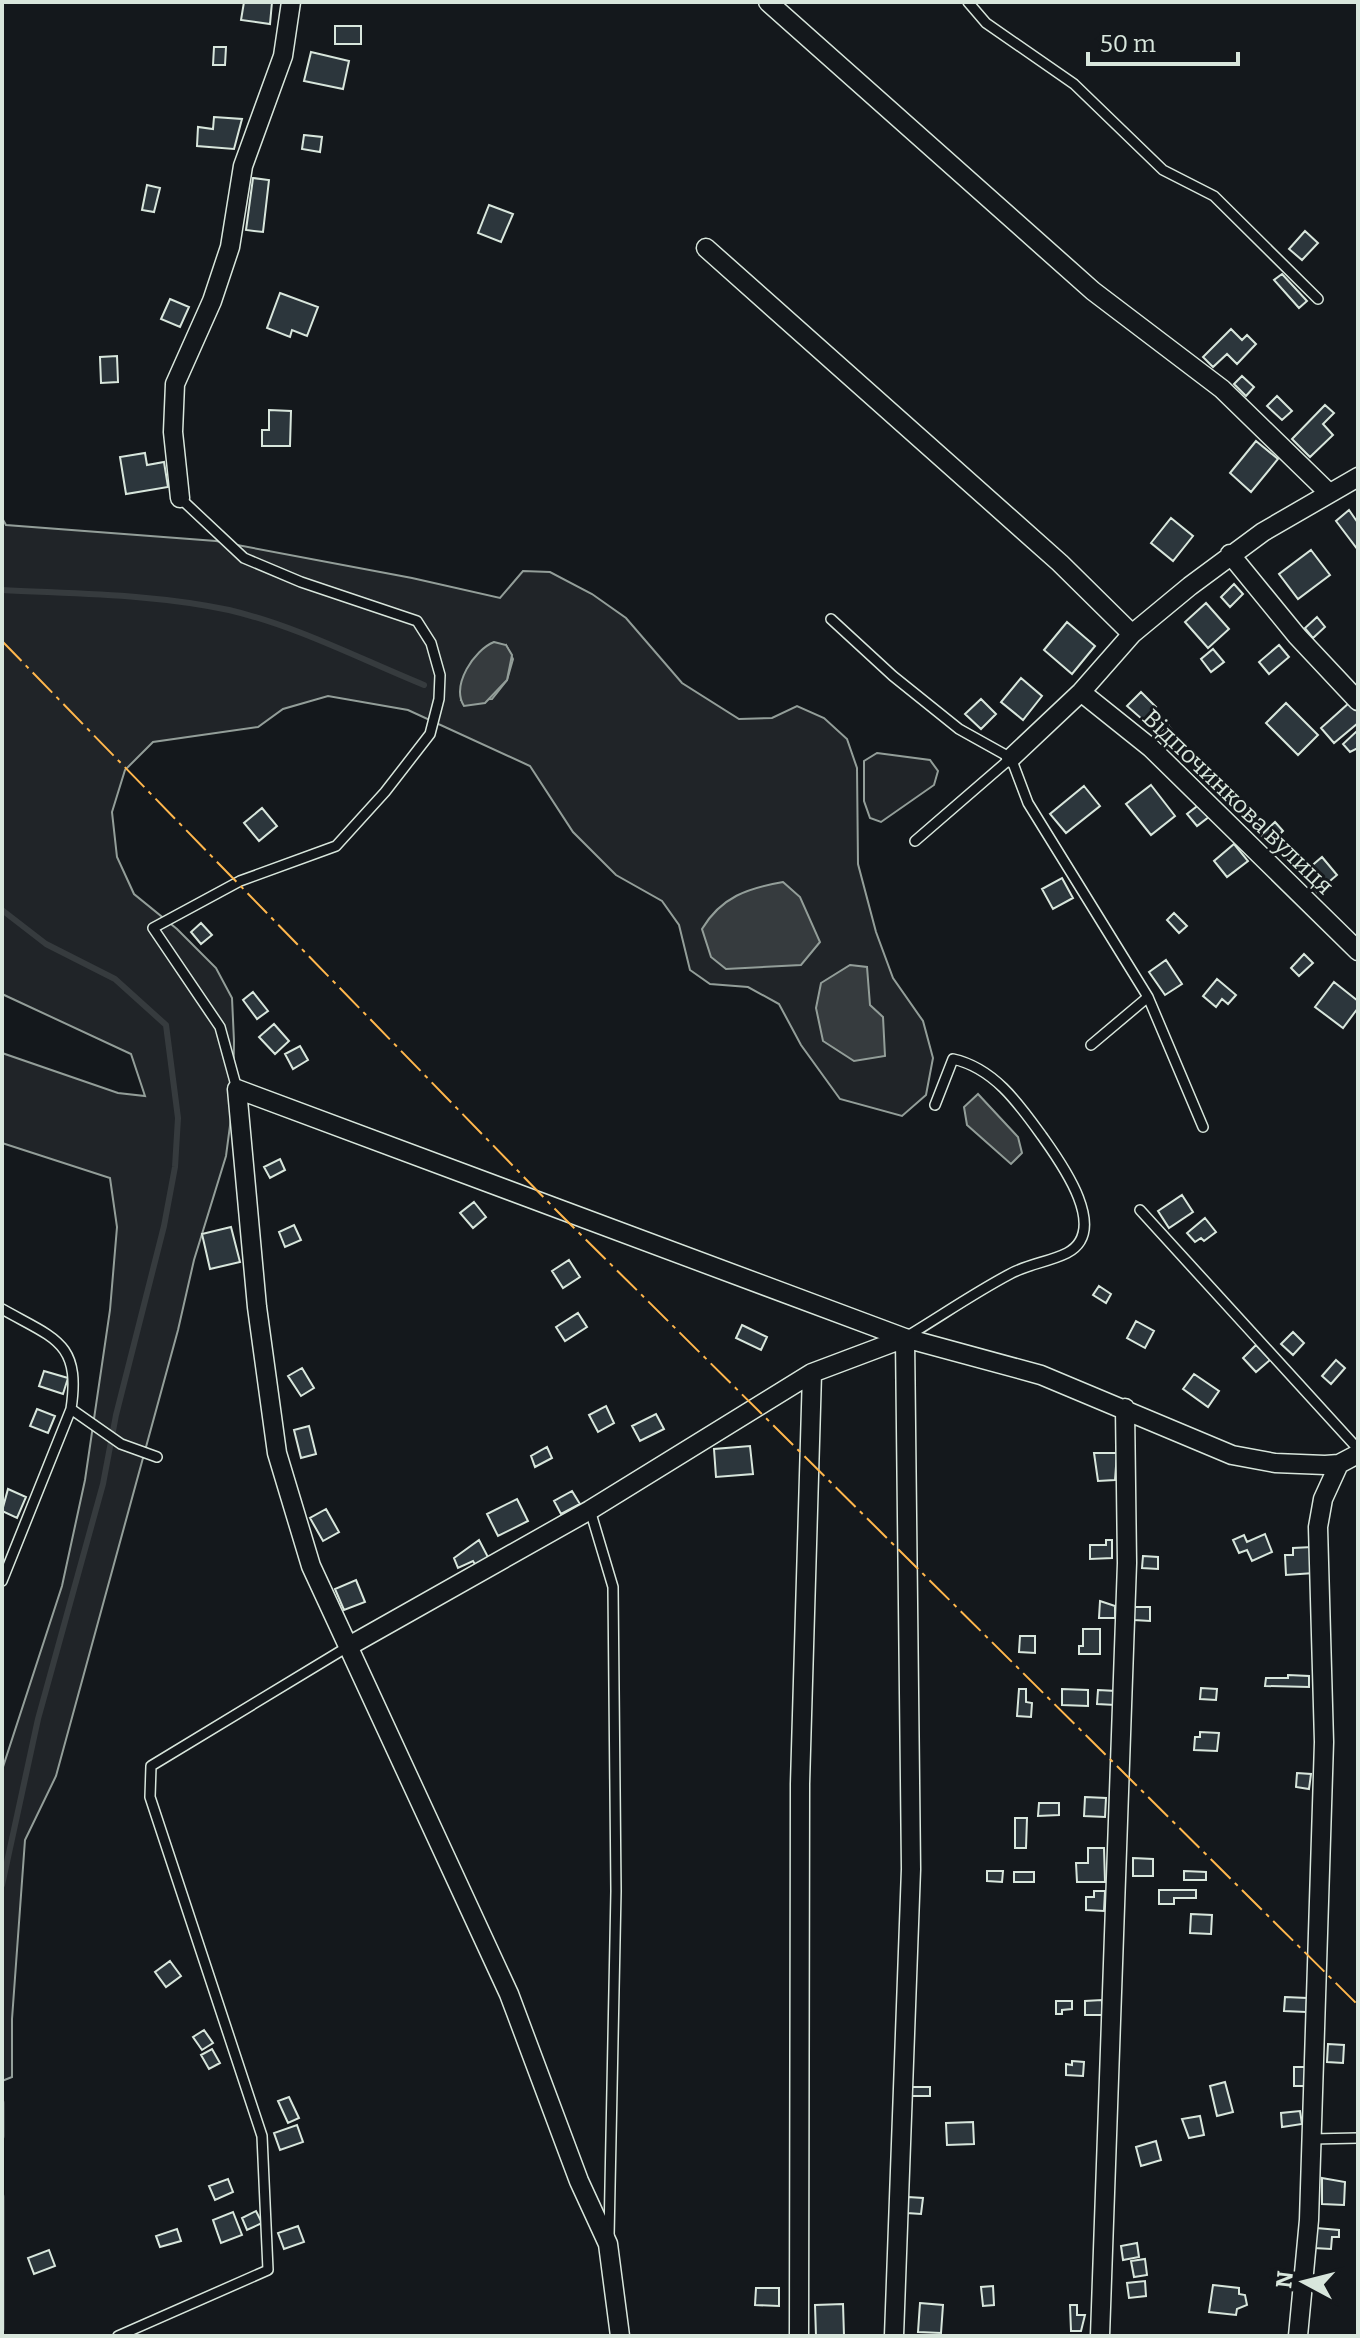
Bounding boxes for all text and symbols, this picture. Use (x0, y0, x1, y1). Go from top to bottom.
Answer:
scale bar (1088, 16, 1238, 66)
text: 50 m (1100, 30, 1156, 58)
street label: Відпочинкова вулиця (1137, 704, 1339, 900)
north arrow (1264, 2242, 1344, 2322)
text: N (1270, 2270, 1299, 2290)

